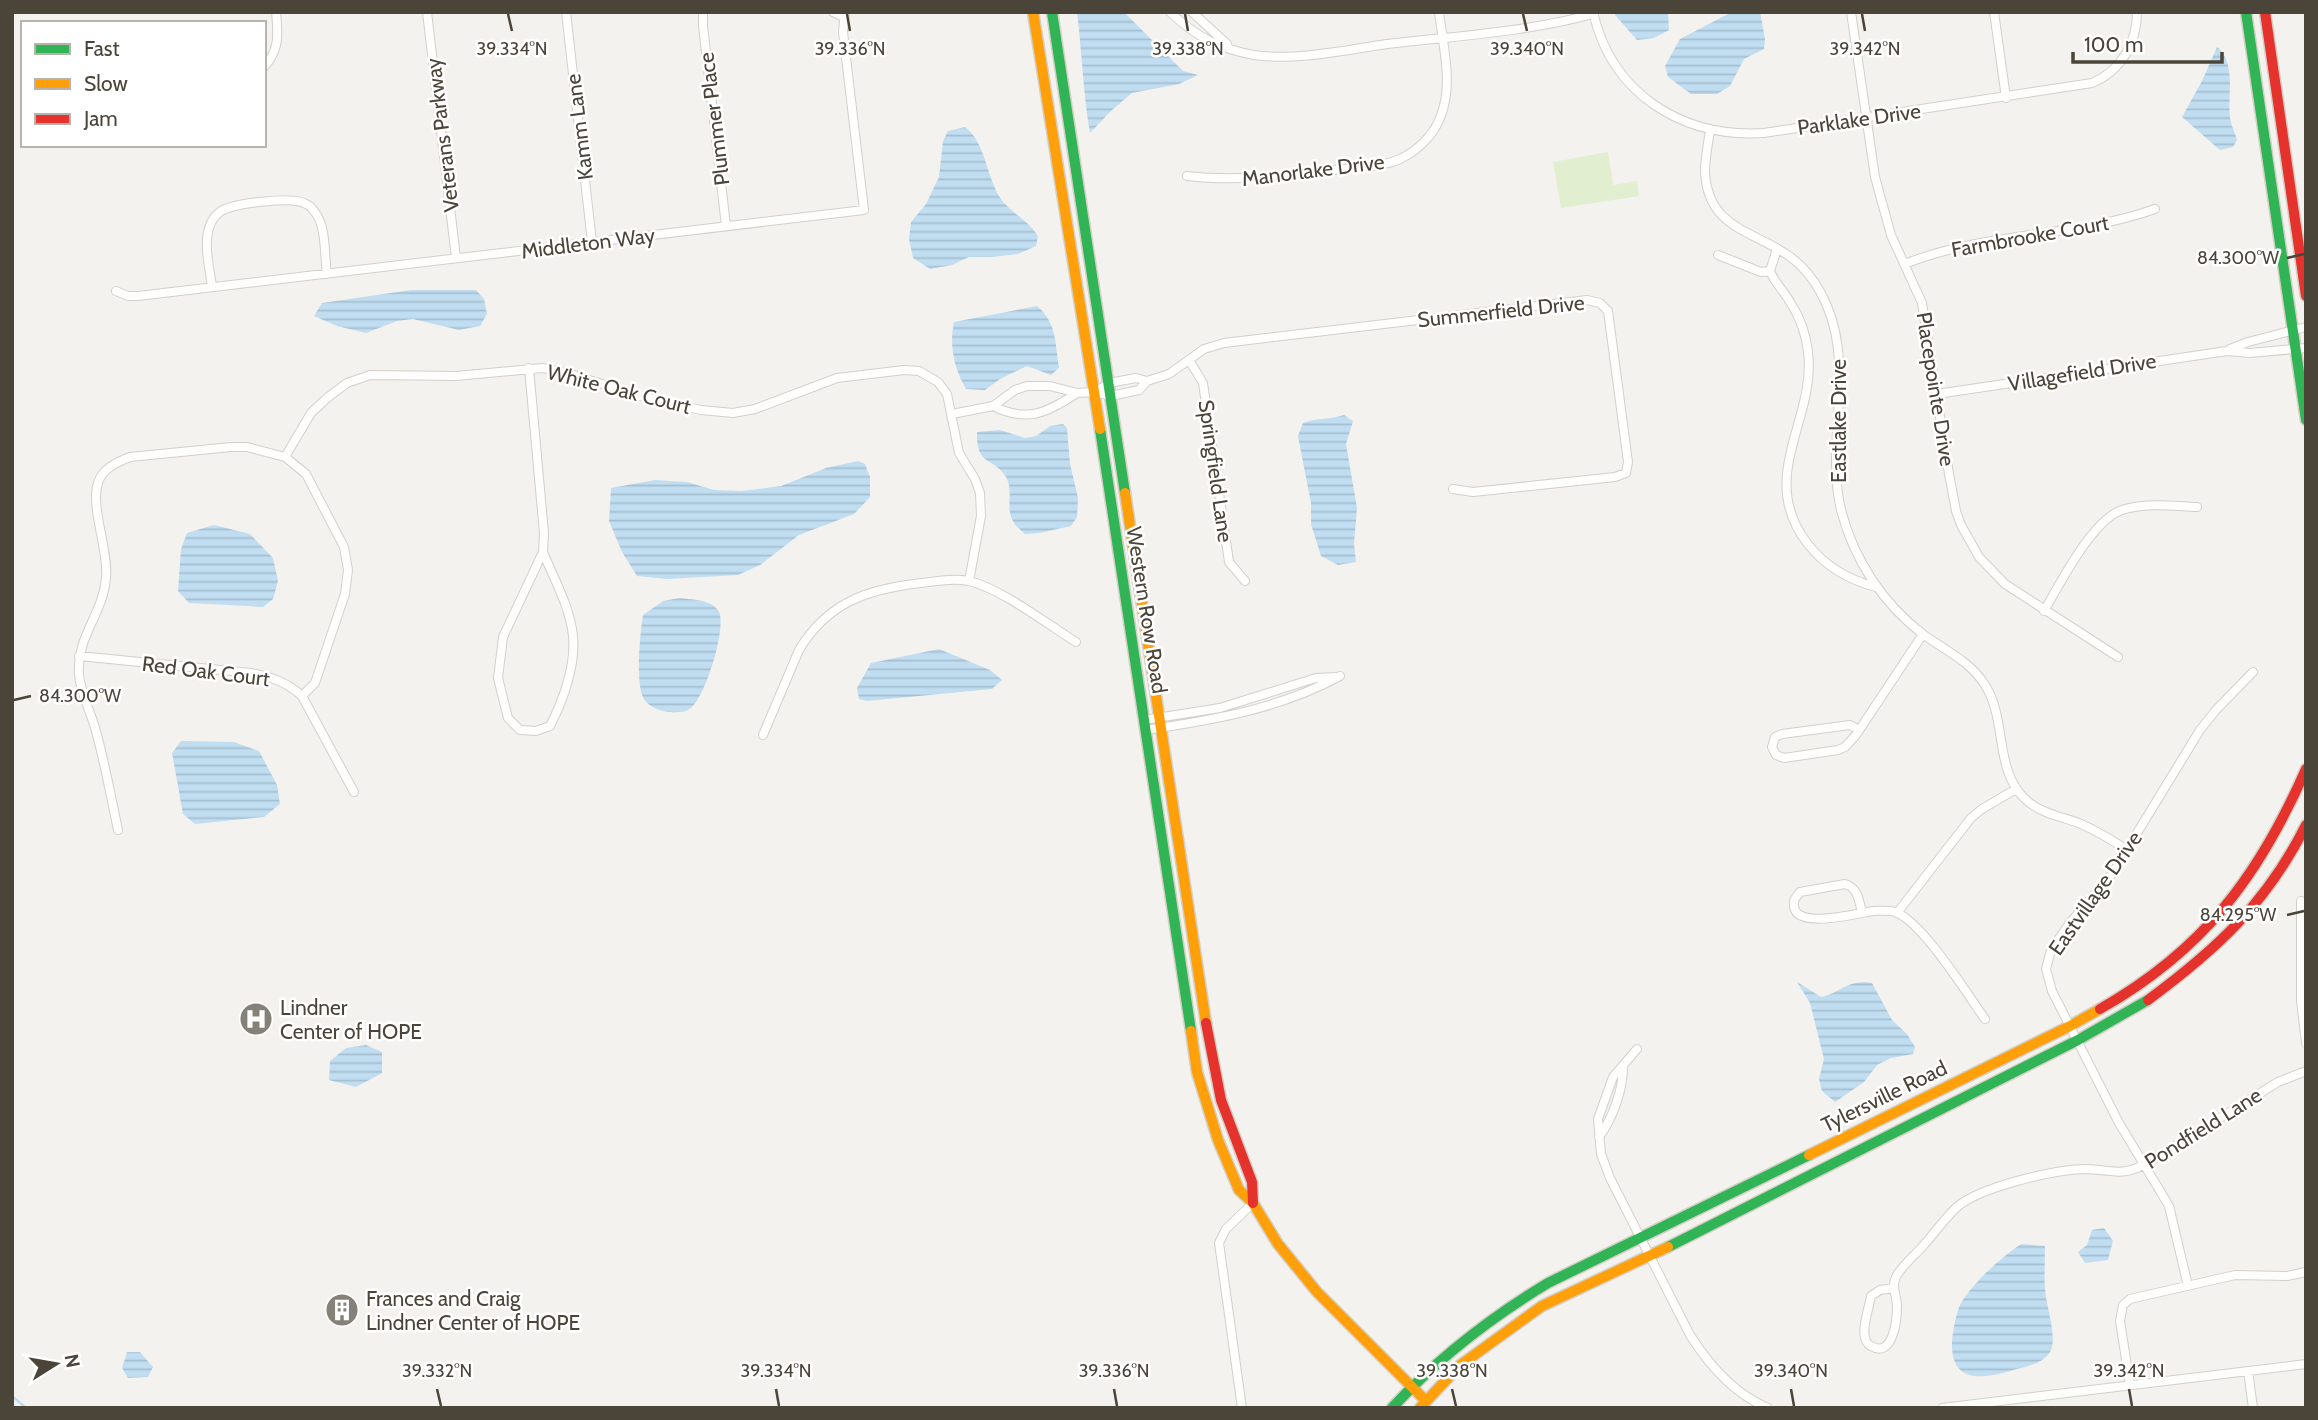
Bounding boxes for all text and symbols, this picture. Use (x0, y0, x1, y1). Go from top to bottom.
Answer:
legend (21, 21, 266, 147)
scale bar (2073, 21, 2222, 65)
text: 100 m (2084, 32, 2143, 57)
text: Fast (84, 36, 120, 61)
text: 39.334°N (477, 38, 547, 60)
text: 39.336°N (815, 38, 885, 60)
text: 39.338°N (1152, 38, 1224, 60)
text: 39.340°N (1490, 38, 1564, 60)
text: 39.342°N (1830, 38, 1900, 60)
street label: Plummer Place (693, 51, 735, 187)
street label: Veterans Parkway (420, 56, 464, 213)
text: Slow (84, 71, 128, 96)
street label: Kamm Lane (560, 72, 598, 181)
street label: Parklake Drive (1796, 98, 1923, 140)
text: Jam (83, 106, 118, 131)
street label: Manorlake Drive (1240, 149, 1386, 191)
street label: Farmbrooke Court (1949, 210, 2111, 262)
street label: Middleton Way (520, 222, 657, 264)
text: 84.300°W (2197, 247, 2279, 269)
street label: Summerfield Drive (1416, 290, 1586, 332)
street label: Placepointe Drive (1911, 310, 1961, 468)
street label: Villagefield Drive (2006, 348, 2158, 396)
street label: White Oak Court (545, 359, 693, 419)
street label: Eastlake Drive (1826, 359, 1851, 483)
street label: Springfield Lane (1194, 398, 1238, 544)
street label: Western Row Road (1121, 525, 1173, 695)
street label: Red Oak Court (141, 651, 271, 691)
text: 84.300°W (39, 685, 121, 707)
street label: Eastvillage Drive (2043, 826, 2147, 960)
text: 84.295°W (2200, 904, 2276, 926)
place label: Lindner Center of HOPE (280, 995, 422, 1044)
hospital icon: Lindner Center of HOPE (237, 1000, 275, 1038)
street label: Tylersville Road (1817, 1055, 1951, 1137)
street label: Pondfield Lane (2140, 1082, 2266, 1174)
place label: Frances and Craig Lindner Center of HOPE (366, 1286, 580, 1335)
building icon: Frances and Craig Lindner Center of HOPE (323, 1291, 361, 1329)
north arrow (21, 1329, 91, 1399)
text: N (60, 1352, 85, 1370)
text: 39.332°N (402, 1360, 472, 1382)
text: 39.334°N (741, 1360, 811, 1382)
text: 39.336°N (1079, 1360, 1149, 1382)
text: 39.338°N (1416, 1360, 1488, 1382)
text: 39.340°N (1754, 1360, 1828, 1382)
text: 39.342°N (2094, 1360, 2164, 1382)

